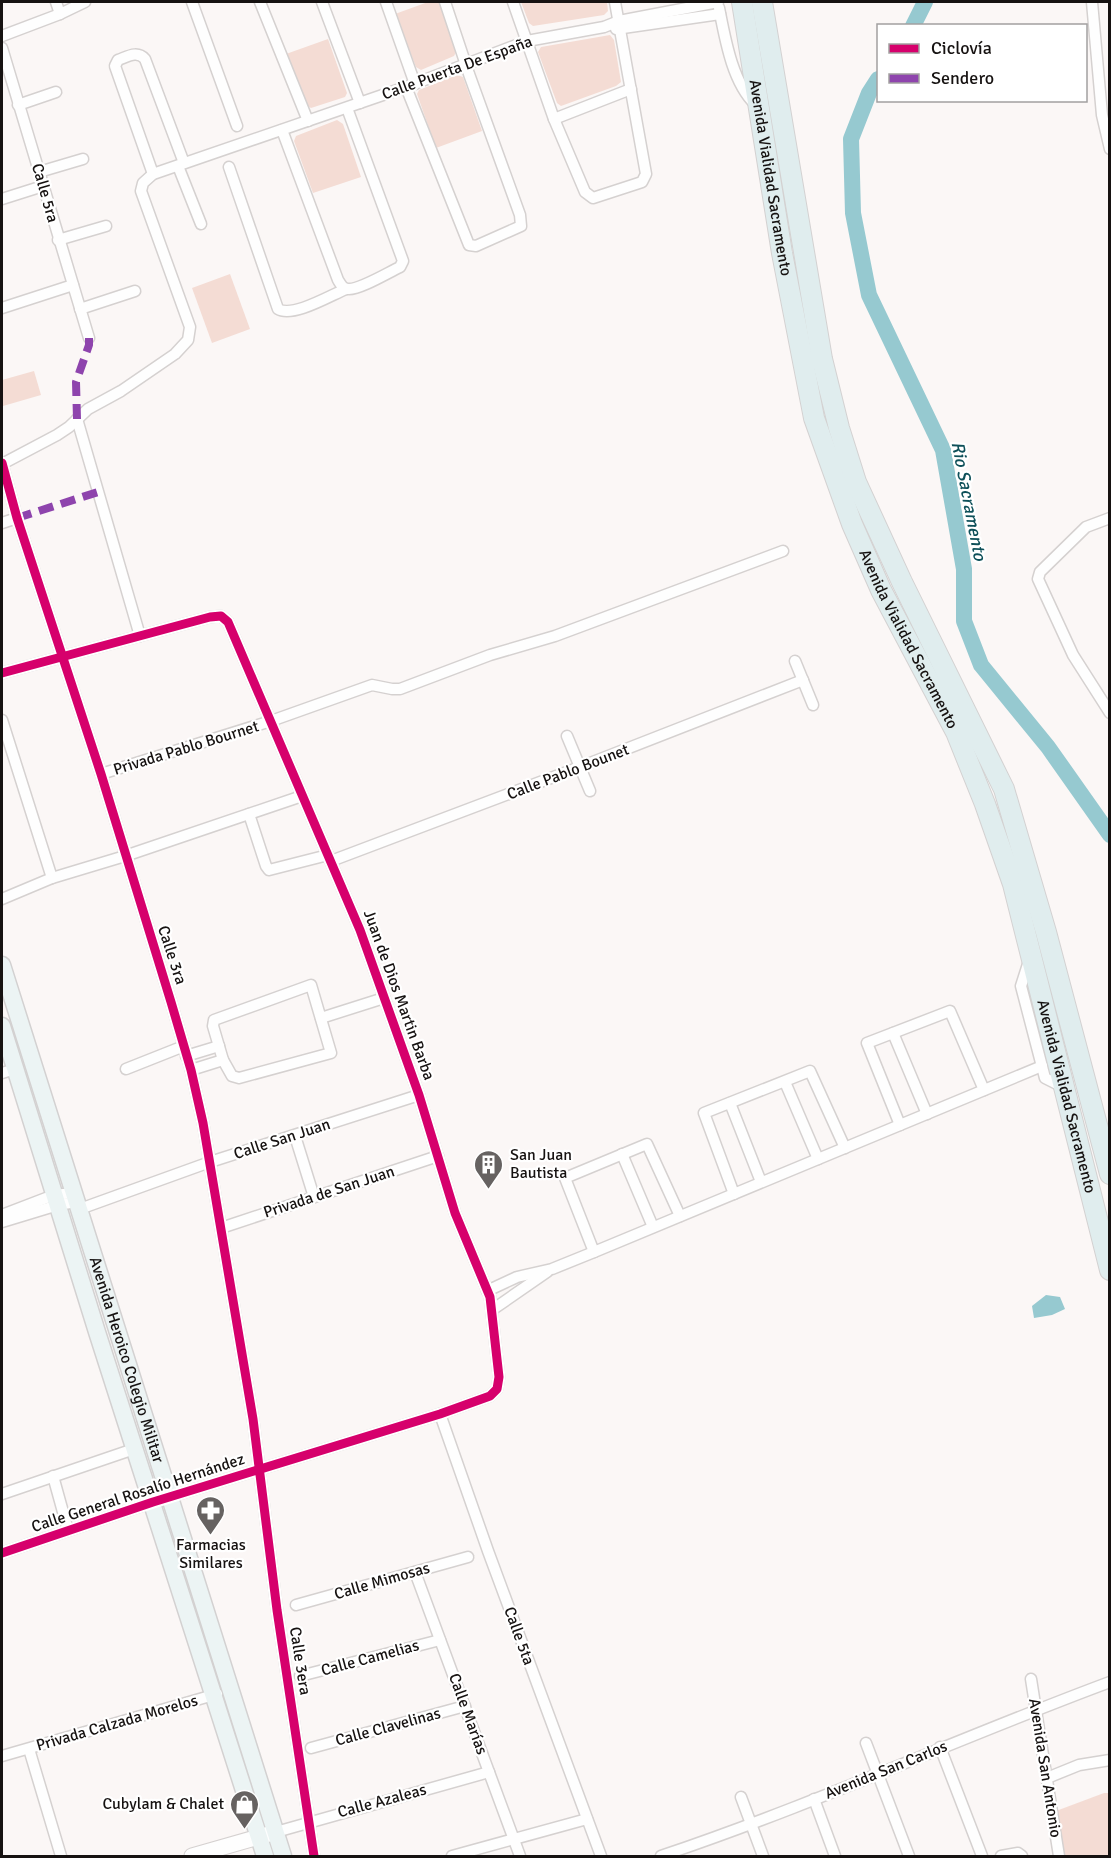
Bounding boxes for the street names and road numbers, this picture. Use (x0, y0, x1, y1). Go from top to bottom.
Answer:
street label: Calle Puerta De España (379, 31, 535, 105)
street label: Avenida Vialidad Sacramento (744, 78, 796, 278)
street label: Calle 5ra (27, 161, 63, 225)
street label: Avenida Vialidad Sacramento (854, 546, 962, 732)
street label: Privada Pablo Bournet (111, 716, 262, 780)
street label: Calle Pablo Bounet (504, 739, 632, 804)
street label: Juan de Dios Martin Barba (359, 907, 439, 1083)
street label: Calle 3ra (153, 923, 191, 987)
street label: Avenida Vialidad Sacramento (1032, 998, 1100, 1195)
street label: Calle San Juan (231, 1114, 333, 1164)
street label: Privada de San Juan (261, 1161, 397, 1223)
street label: Avenida Heroico Colegio Militar (85, 1254, 168, 1465)
street label: Calle General Rosalío Hernández (29, 1449, 247, 1537)
street label: Calle Mimosas (332, 1558, 432, 1604)
street label: Calle 5ta (499, 1604, 539, 1668)
street label: Calle 3era (285, 1625, 315, 1697)
street label: Calle Camelias (319, 1635, 421, 1681)
street label: Calle Marías (444, 1671, 492, 1757)
street label: Privada Calzada Morelos (34, 1690, 200, 1756)
street label: Avenida San Antonio (1024, 1697, 1066, 1839)
street label: Calle Clavelinas (333, 1703, 443, 1751)
street label: Avenida San Carlos (822, 1736, 950, 1804)
street label: Calle Azaleas (335, 1780, 429, 1822)

